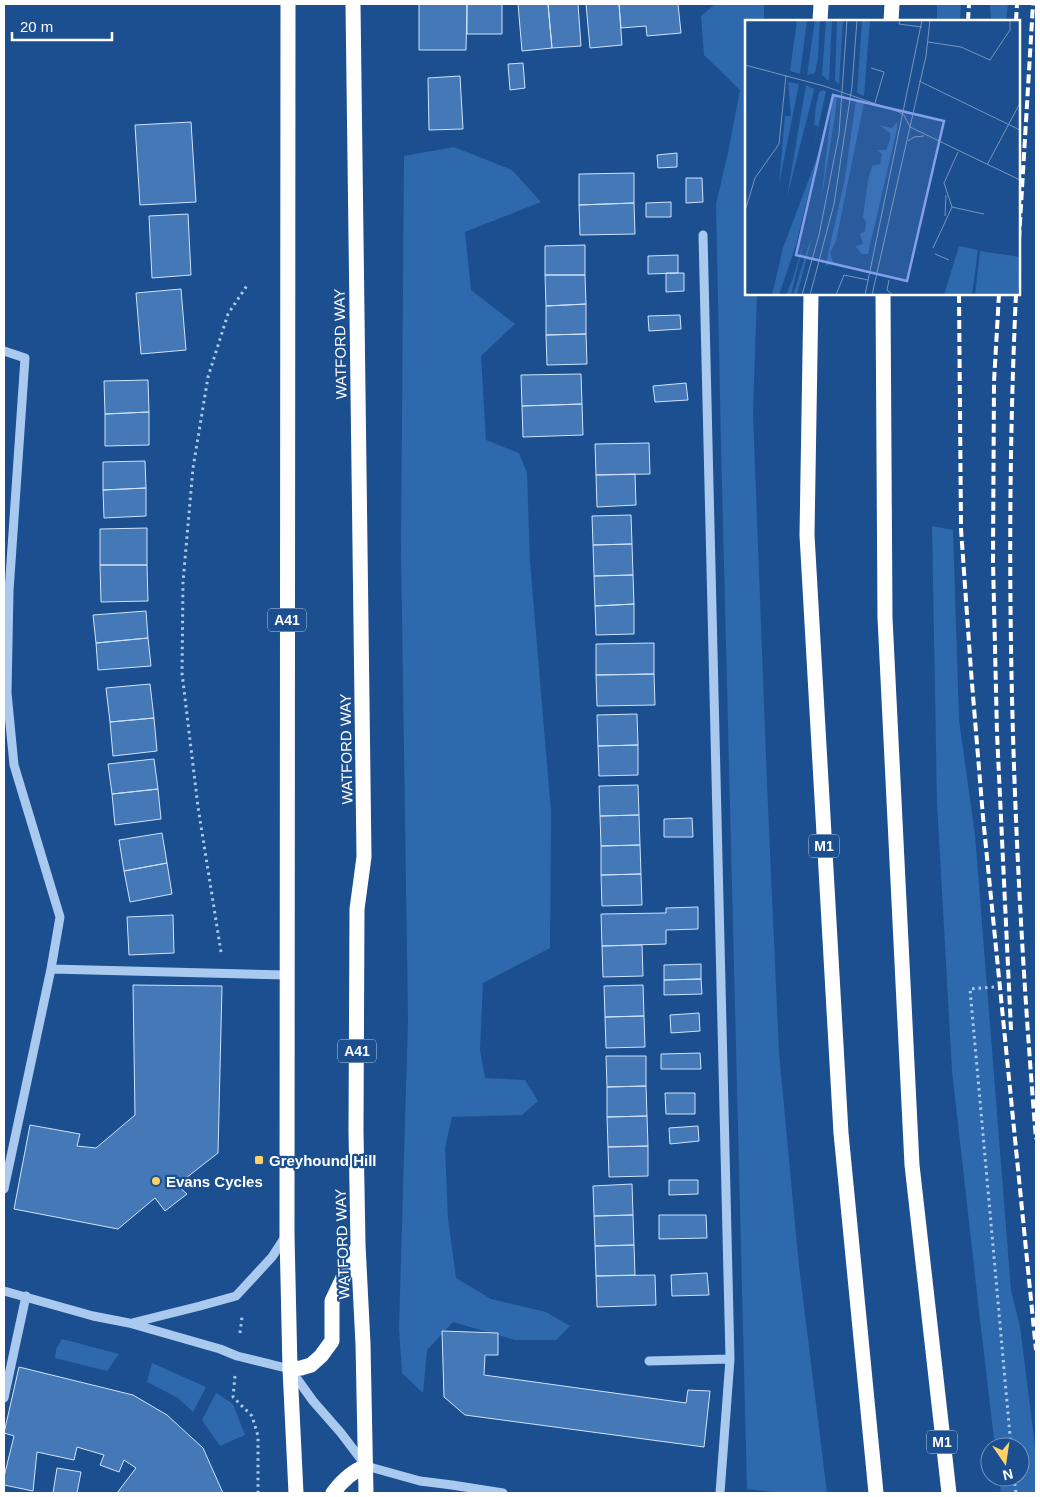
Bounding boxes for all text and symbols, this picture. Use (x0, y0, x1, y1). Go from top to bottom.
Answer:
scale bar (12, 10, 112, 42)
text: 20 m (20, 18, 53, 35)
inset map (745, 20, 1020, 295)
street label: WATFORD WAY (331, 288, 349, 400)
road number: A41 (268, 608, 306, 632)
street label: WATFORD WAY (337, 693, 355, 805)
road number: M1 (809, 834, 839, 858)
road number: A41 (338, 1040, 376, 1062)
place label: Greyhound Hill (269, 1152, 377, 1169)
marker: Greyhound Hill (253, 1154, 265, 1166)
place label: Evans Cycles (166, 1173, 263, 1190)
marker: Evans Cycles (150, 1175, 162, 1187)
street label: WATFORD WAY (332, 1188, 352, 1300)
road number: M1 (927, 1430, 957, 1454)
north arrow (980, 1437, 1030, 1487)
text: N (1001, 1466, 1015, 1484)

